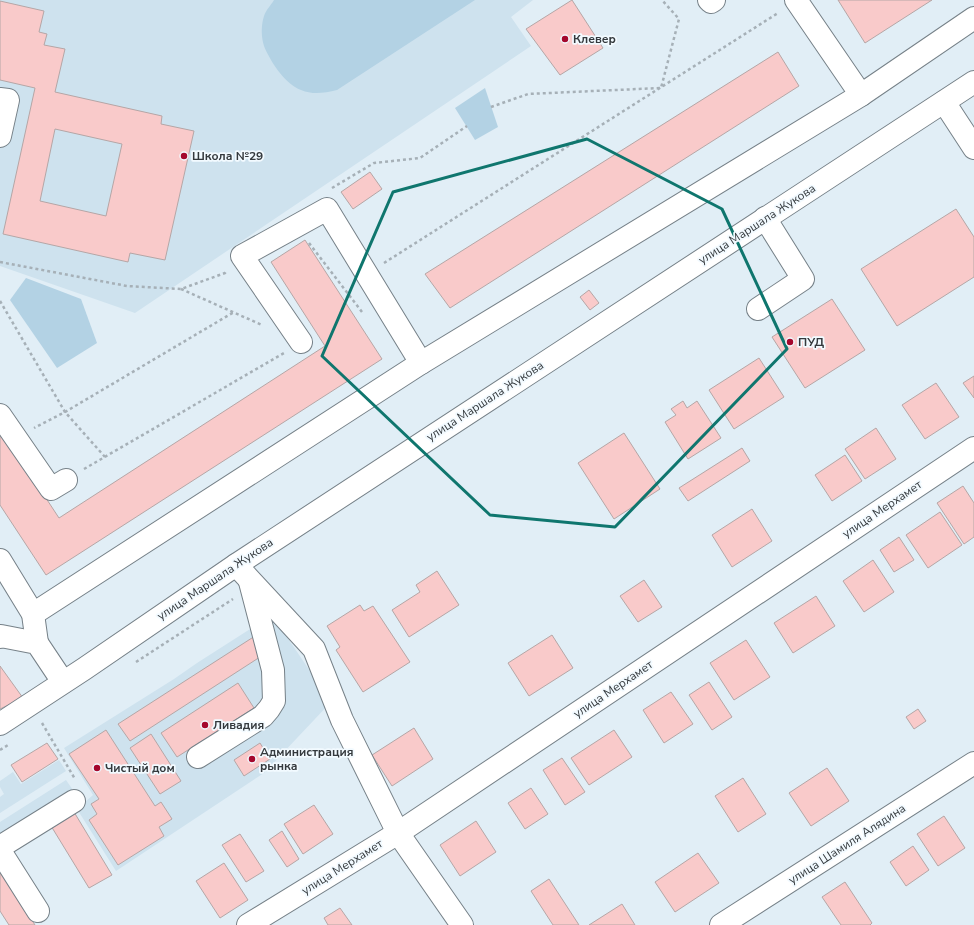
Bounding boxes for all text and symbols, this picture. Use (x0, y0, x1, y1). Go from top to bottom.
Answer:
place label: Клевер (573, 31, 616, 47)
marker: Клевер (560, 34, 570, 44)
place label: Школа №29 (192, 148, 263, 164)
marker: Школа №29 (179, 151, 189, 161)
street label: улица Маршала Жукова (695, 180, 819, 268)
place label: ПУД (798, 334, 824, 350)
marker: ПУД (785, 337, 795, 347)
street label: улица Маршала Жукова (423, 357, 547, 445)
street label: улица Мерхамет (839, 476, 926, 542)
street label: улица Маршала Жукова (154, 534, 276, 624)
street label: улица Мерхамет (570, 656, 657, 722)
place label: Ливадия (213, 717, 264, 733)
marker: Ливадия (200, 720, 210, 730)
place label: Администрация рынка (260, 744, 353, 774)
marker: Администрация рынка (247, 754, 257, 764)
place label: Чистый дом (105, 760, 175, 776)
marker: Чистый дом (92, 763, 102, 773)
street label: улица Шамиля Алядина (785, 800, 909, 888)
street label: улица Мерхамет (298, 835, 386, 898)

